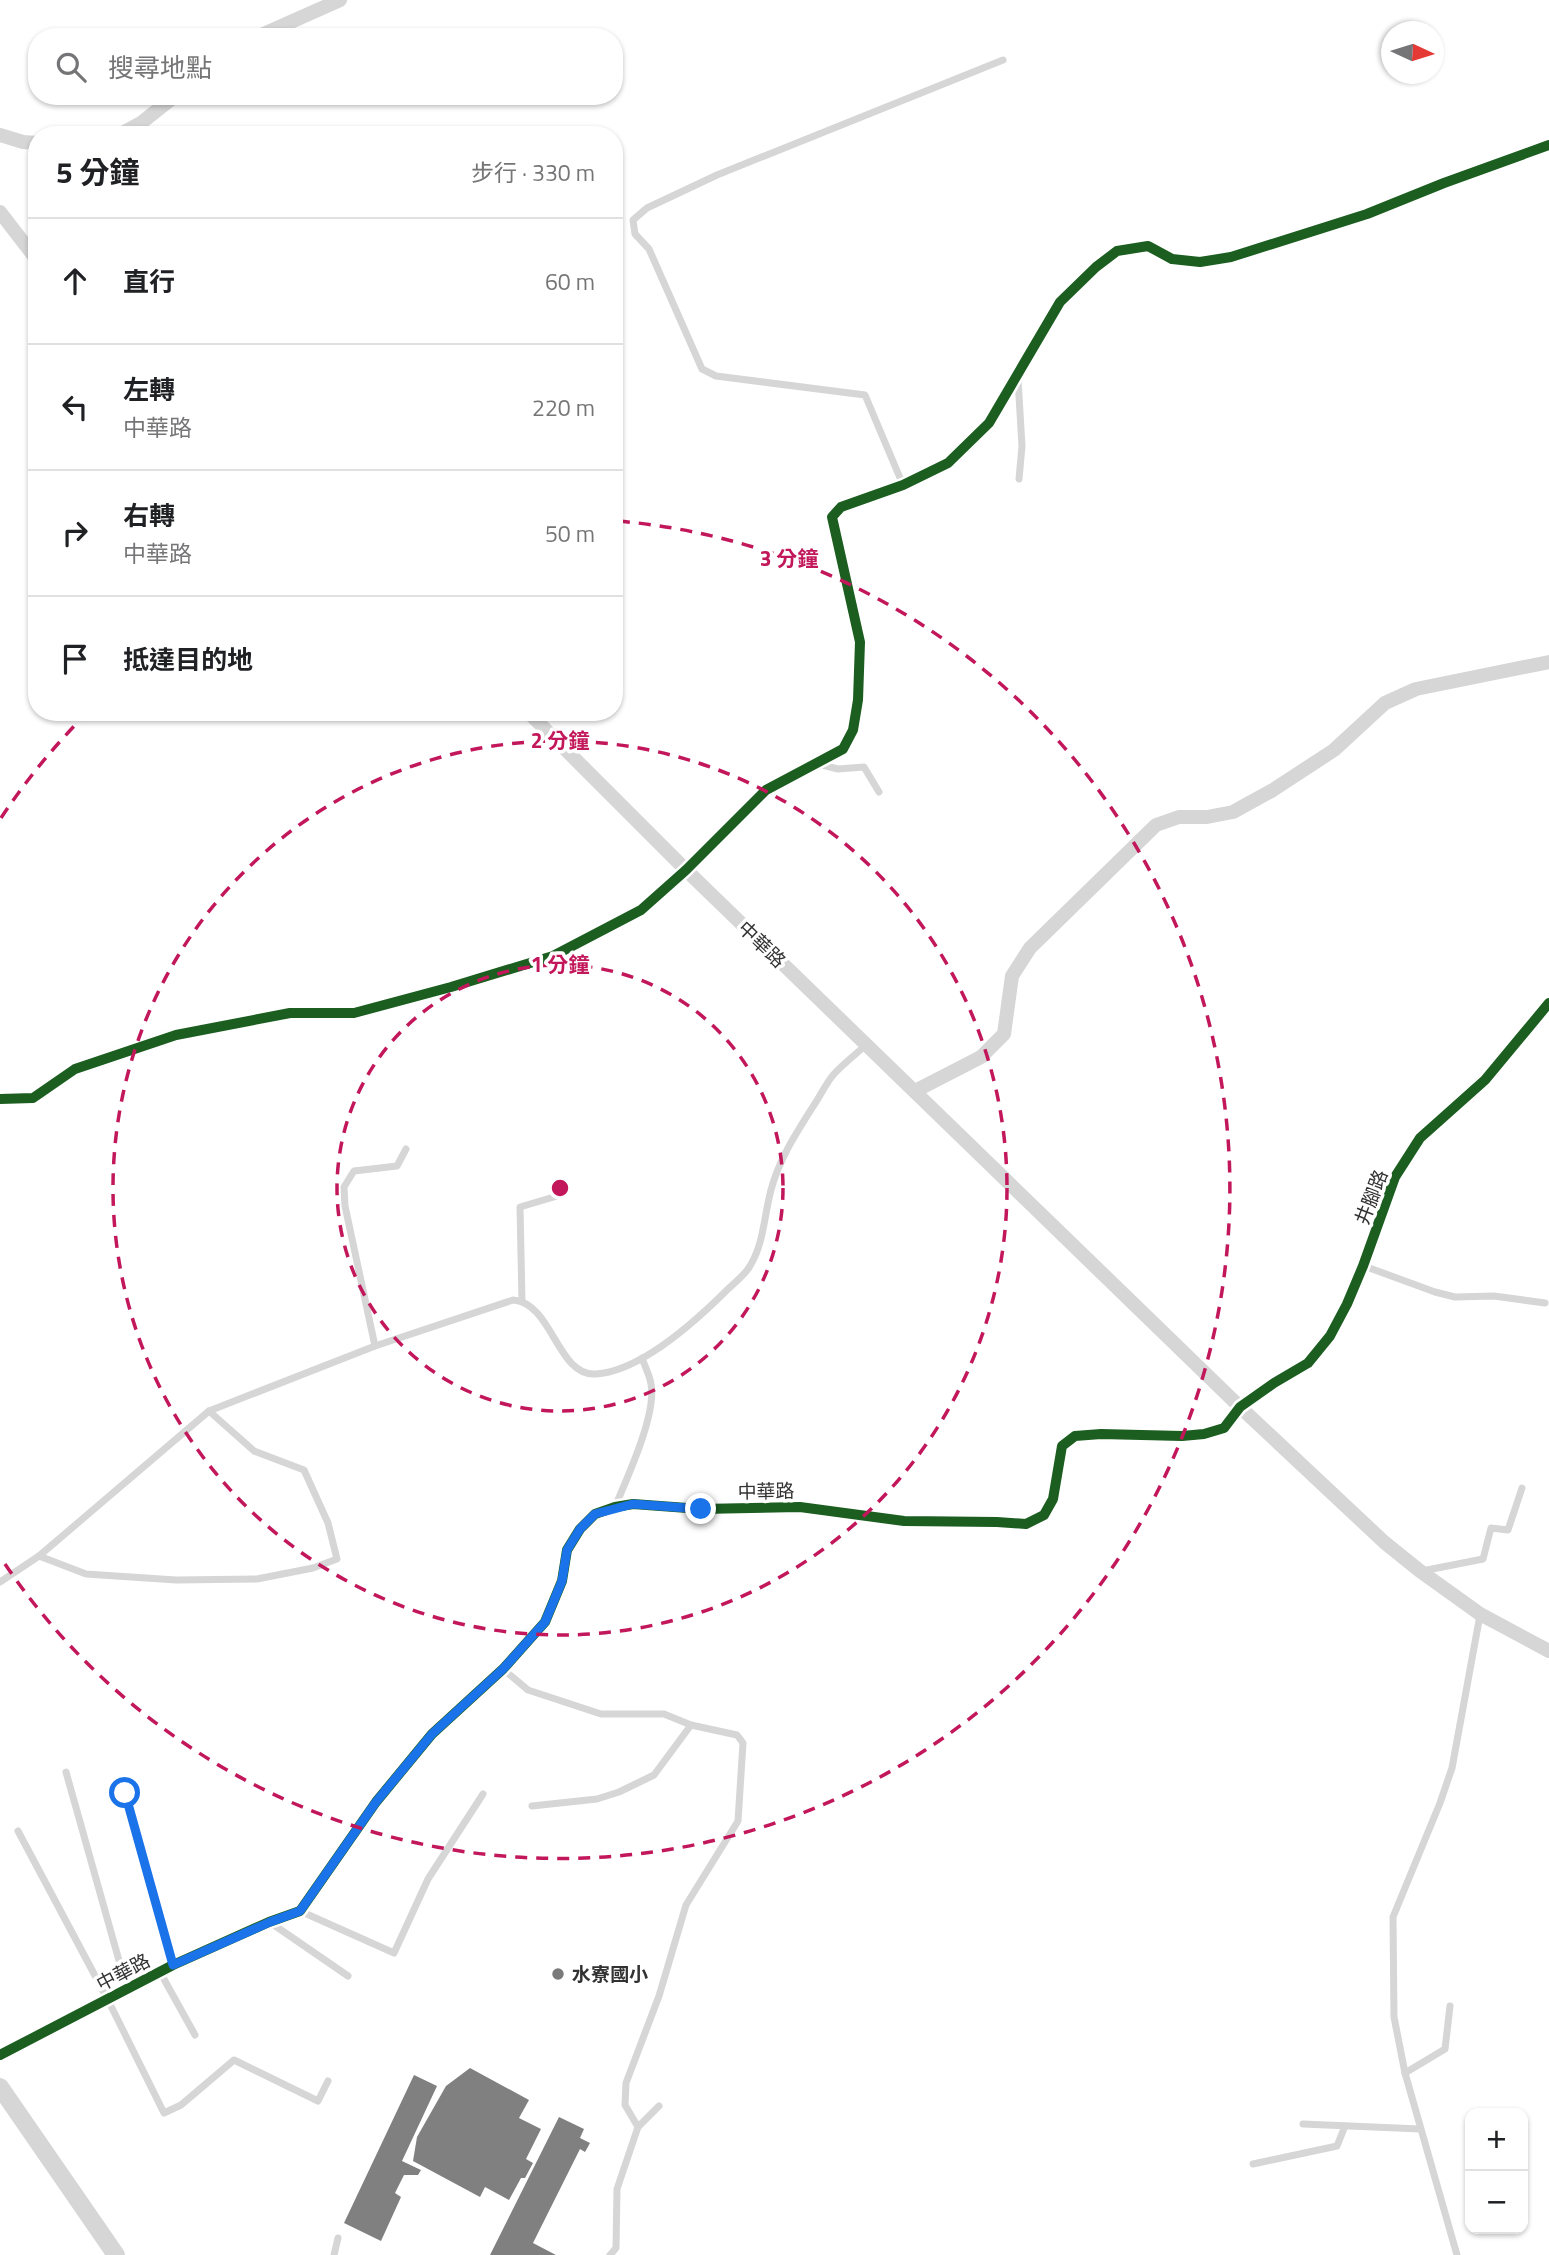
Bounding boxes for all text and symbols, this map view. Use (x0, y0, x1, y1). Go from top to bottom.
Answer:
north arrow (1381, 21, 1444, 84)
search box (28, 28, 623, 105)
icon: search (52, 48, 90, 86)
text: 搜尋地點 (108, 48, 212, 87)
text: 5 分鐘 (56, 149, 139, 195)
text: 步行 · 330 m (471, 155, 595, 190)
icon: ahead (56, 262, 94, 300)
text: 直行 (123, 262, 175, 301)
text: 60 m (545, 264, 595, 299)
text: 左轉 (123, 370, 175, 409)
icon: left (56, 388, 94, 426)
text: 220 m (532, 390, 595, 425)
text: 中華路 (123, 410, 192, 445)
text: 右轉 (123, 496, 175, 535)
icon: right (56, 514, 94, 552)
text: 50 m (545, 516, 595, 551)
text: 中華路 (123, 536, 192, 571)
text: 3 分鐘 (760, 542, 818, 574)
icon: arrive (56, 640, 94, 678)
text: 抵達目的地 (123, 640, 253, 679)
text: 2 分鐘 (531, 724, 589, 756)
street label: 中華路 (732, 913, 793, 974)
text: 1 分鐘 (531, 948, 589, 980)
street label: 井腳路 (1347, 1165, 1394, 1229)
centre of rings (548, 1176, 572, 1200)
street label: 中華路 (737, 1476, 795, 1505)
route end (685, 1493, 716, 1524)
route start (109, 1777, 140, 1808)
street label: 中華路 (91, 1945, 155, 1998)
place label: 水寮國小 (572, 1959, 648, 1988)
marker: 水寮國小 (550, 1966, 566, 1982)
map controls (1465, 2108, 1528, 2234)
button: + (1465, 2108, 1528, 2171)
button: − (1465, 2171, 1528, 2234)

